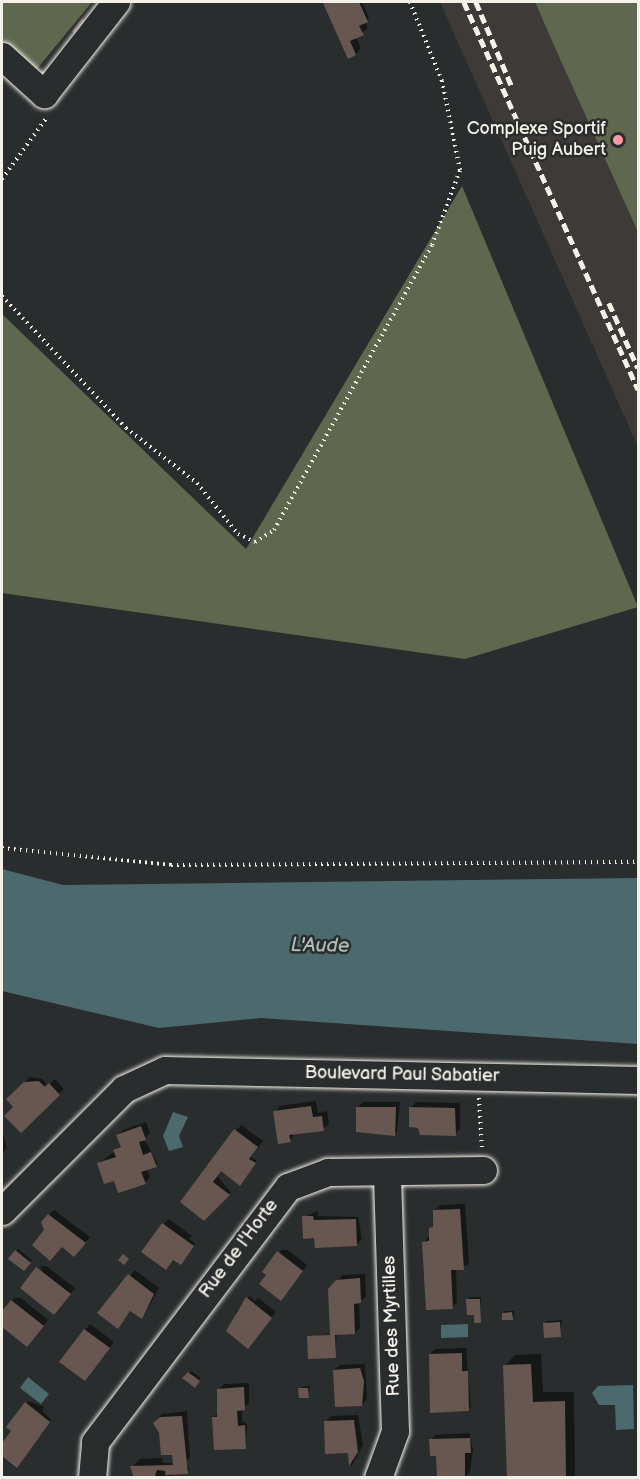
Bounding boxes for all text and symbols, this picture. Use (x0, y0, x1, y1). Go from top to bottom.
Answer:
place label: Complexe Sportif Puig Aubert (466, 119, 606, 162)
marker: Complexe Sportif Puig Aubert (611, 133, 625, 147)
water label: L'Aude (290, 933, 350, 959)
street label: Boulevard Paul Sabatier (304, 1063, 500, 1087)
street label: Rue de l'Horte (195, 1195, 283, 1303)
street label: Rue des Myrtilles (379, 1255, 405, 1397)

